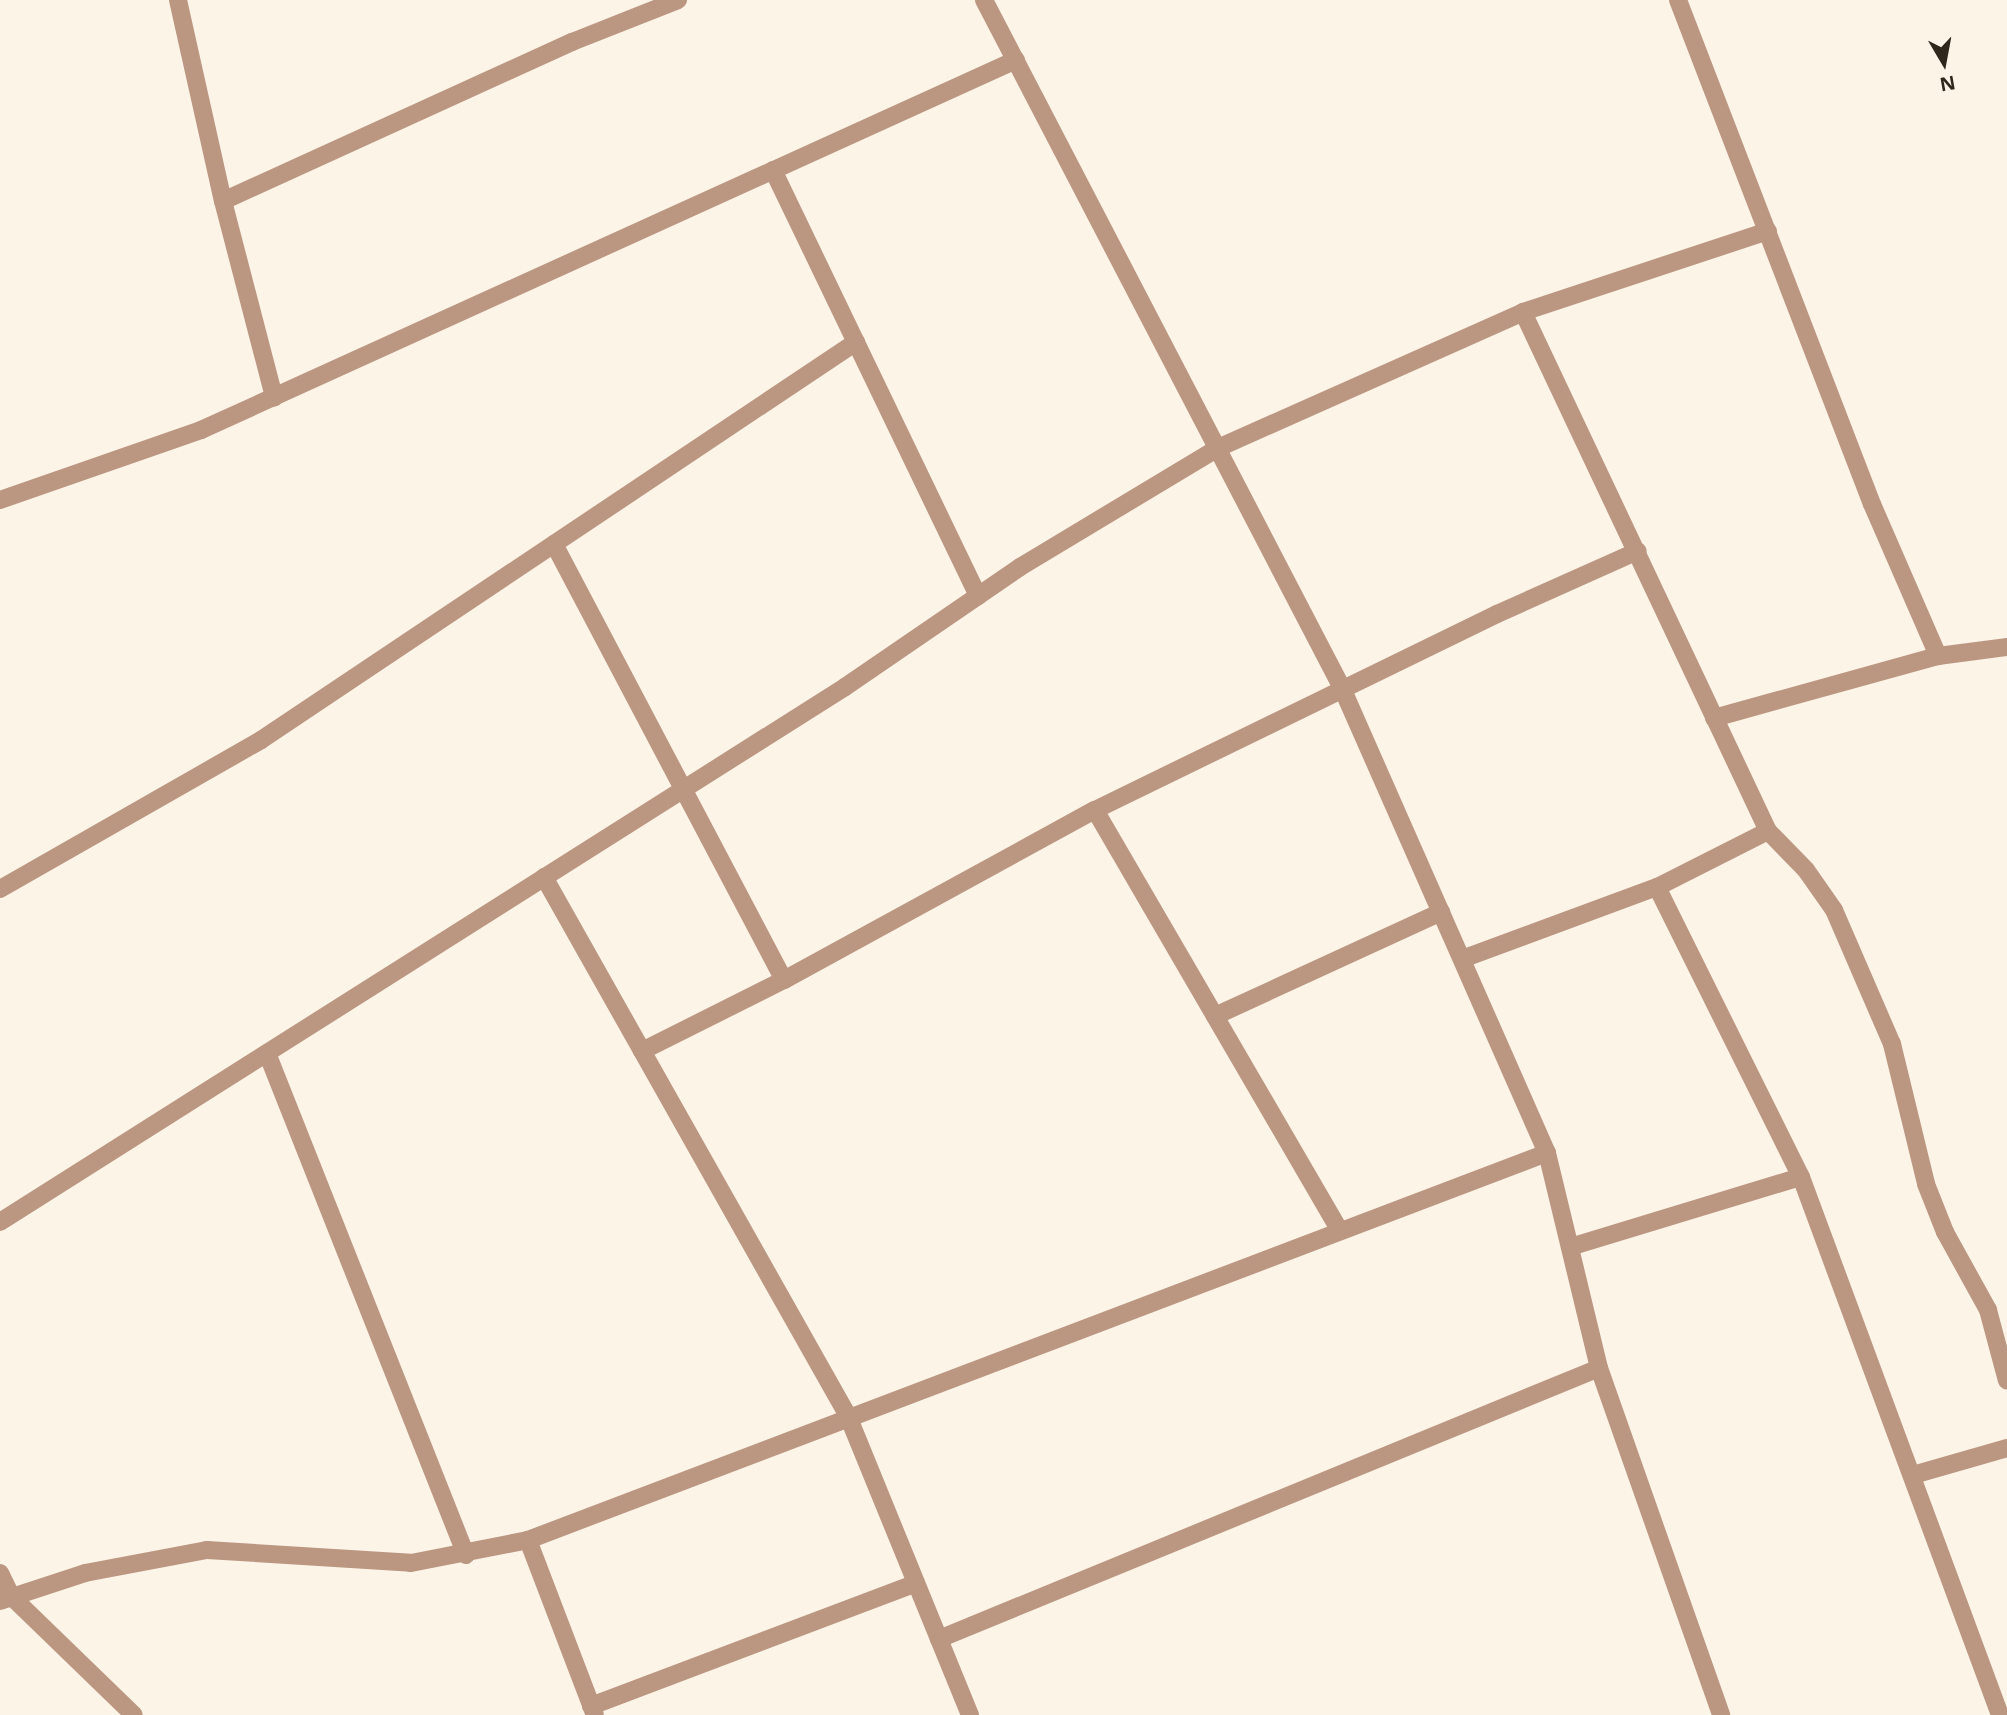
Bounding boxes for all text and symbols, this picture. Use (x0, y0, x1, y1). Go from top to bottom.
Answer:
north arrow (1909, 28, 1979, 98)
text: N (1938, 70, 1958, 98)

